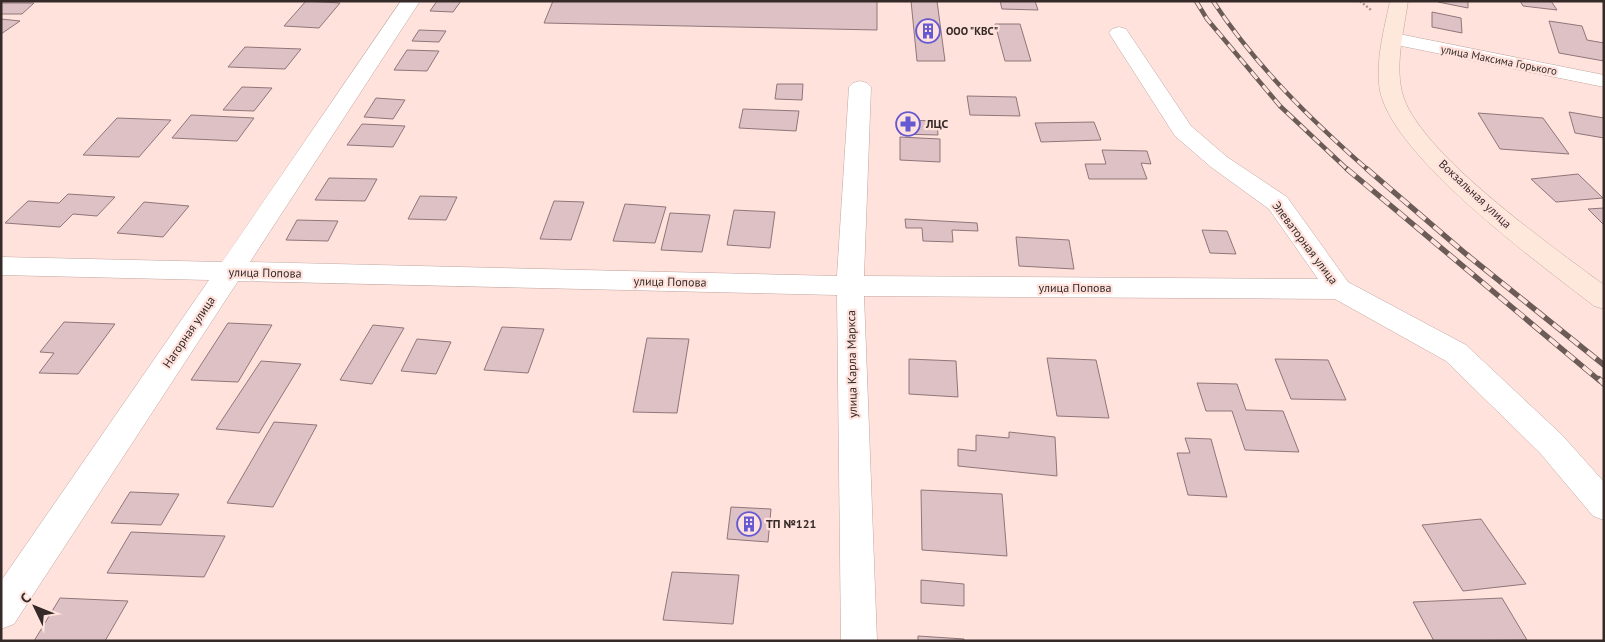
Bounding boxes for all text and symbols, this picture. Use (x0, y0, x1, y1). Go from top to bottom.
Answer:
building icon: ООО "КВС" (915, 18, 941, 44)
place label: ООО "КВС" (946, 24, 998, 38)
street label: улица Максима Горького (1440, 42, 1558, 78)
pharmacy icon: ЛЦС (895, 111, 921, 137)
place label: ЛЦС (925, 116, 948, 131)
street label: Вокзальная улица (1436, 156, 1515, 231)
street label: Элеваторная улица (1269, 198, 1342, 287)
street label: улица Попова (228, 264, 302, 281)
street label: улица Попова (633, 273, 707, 290)
street label: улица Попова (1039, 280, 1111, 295)
street label: Нагорная улица (159, 293, 218, 370)
street label: улица Карла Маркса (843, 310, 860, 418)
building icon: ТП №121 (736, 511, 762, 537)
place label: ТП №121 (766, 516, 816, 531)
north arrow (10, 582, 60, 632)
text: С (16, 589, 35, 607)

